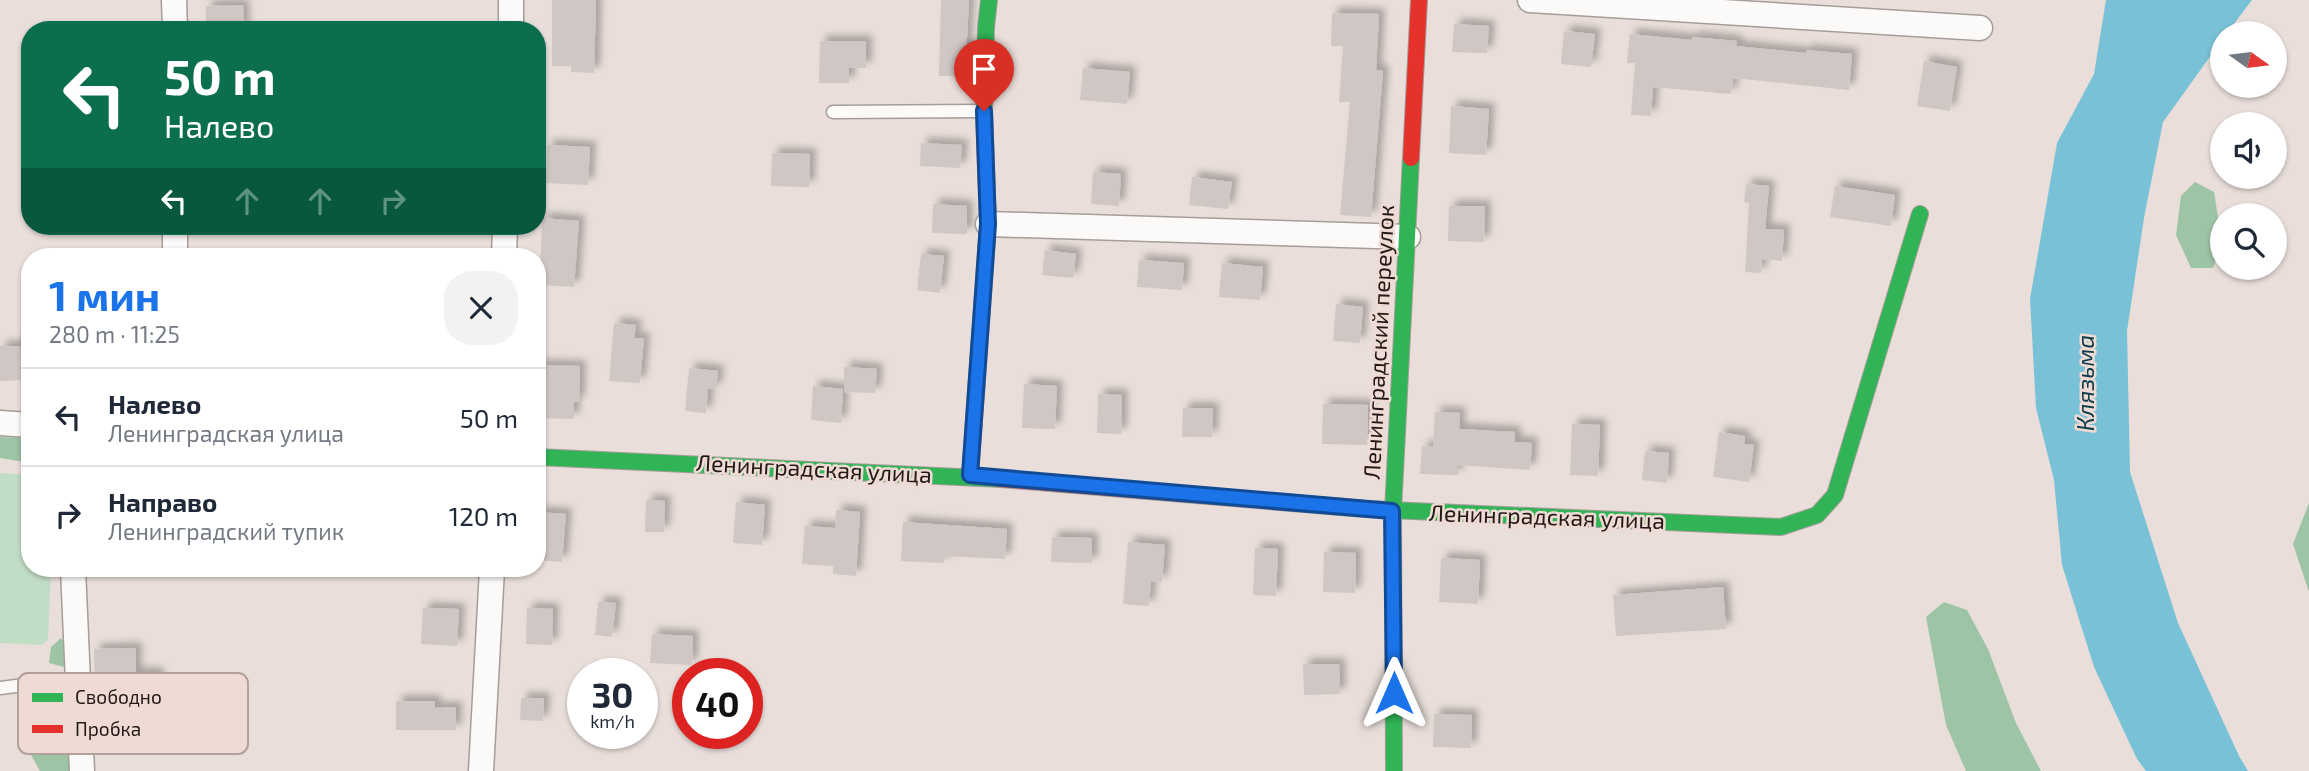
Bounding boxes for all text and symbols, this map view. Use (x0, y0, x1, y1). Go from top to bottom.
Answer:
north arrow (2210, 21, 2287, 98)
map controls (2210, 21, 2287, 280)
pin (954, 39, 1014, 111)
text: 50 m (164, 46, 276, 105)
icon: left (49, 49, 140, 140)
icon: arrive (965, 50, 1003, 88)
text: Налево (164, 106, 274, 144)
button: sound (2210, 112, 2287, 189)
icon: left (155, 182, 193, 220)
icon: ahead (228, 182, 266, 220)
icon: ahead (301, 182, 339, 220)
icon: right (374, 182, 412, 220)
button: search (2210, 203, 2287, 280)
street label: Ленинградский переулок (1357, 204, 1400, 480)
text: 1 мин (49, 269, 160, 319)
button: close (444, 271, 518, 345)
text: 280 m · 11:25 (49, 320, 180, 348)
water label: Клязьма (2070, 335, 2099, 431)
text: Налево (108, 388, 201, 419)
icon: left (49, 398, 87, 436)
text: 50 m (460, 402, 518, 433)
text: Ленинградская улица (108, 419, 344, 447)
street label: Ленинградская улица (695, 448, 933, 489)
text: Направо (108, 486, 217, 517)
icon: right (49, 496, 87, 534)
street label: Ленинградская улица (1429, 498, 1665, 535)
text: 120 m (449, 500, 518, 531)
text: Ленинградский тупик (108, 517, 344, 545)
position arrow (1357, 656, 1431, 730)
speed limit sign: 40 (672, 658, 763, 749)
legend (18, 673, 248, 754)
text: 30 (592, 673, 633, 715)
text: Свободно (75, 685, 162, 708)
text: km/h (590, 710, 635, 732)
text: Пробка (75, 717, 141, 740)

